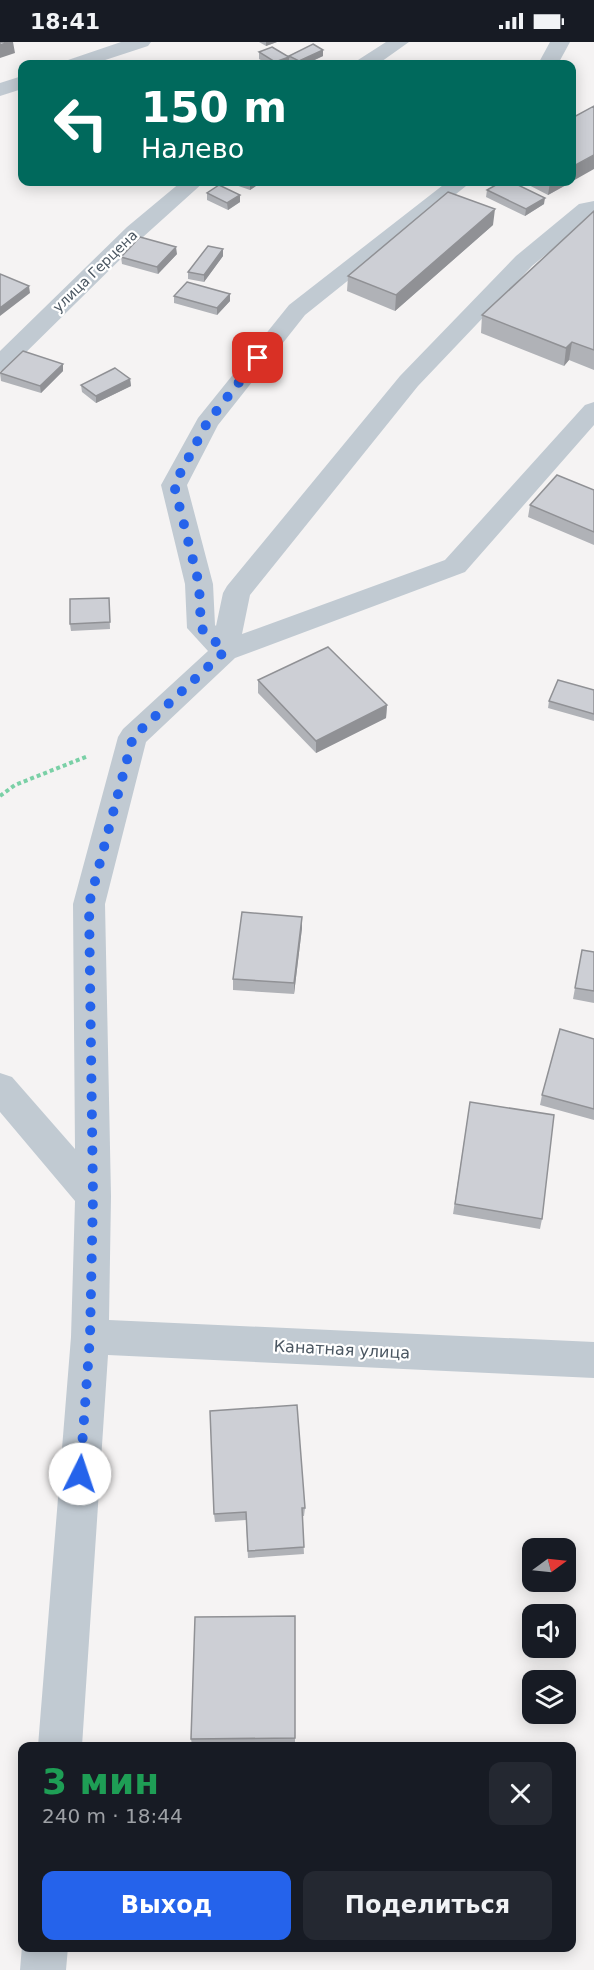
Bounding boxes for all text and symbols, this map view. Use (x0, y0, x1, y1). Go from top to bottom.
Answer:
text: 18:41 (30, 9, 100, 34)
text: 150 m (141, 83, 287, 132)
icon: left (42, 84, 120, 162)
text: Налево (141, 133, 244, 164)
street label: улица Герцена (50, 227, 140, 315)
pin (232, 332, 283, 383)
icon: arrive (241, 341, 274, 374)
street label: Канатная улица (273, 1336, 411, 1363)
position arrow (48, 1442, 112, 1506)
north arrow (522, 1538, 576, 1592)
map controls (522, 1538, 576, 1724)
button: sound (522, 1604, 576, 1658)
button: layers (522, 1670, 576, 1724)
text: 3 мин (42, 1761, 159, 1802)
button: close (489, 1762, 552, 1825)
text: 240 m · 18:44 (42, 1804, 183, 1828)
button: Выход (42, 1871, 291, 1940)
button: Поделиться (303, 1871, 552, 1940)

